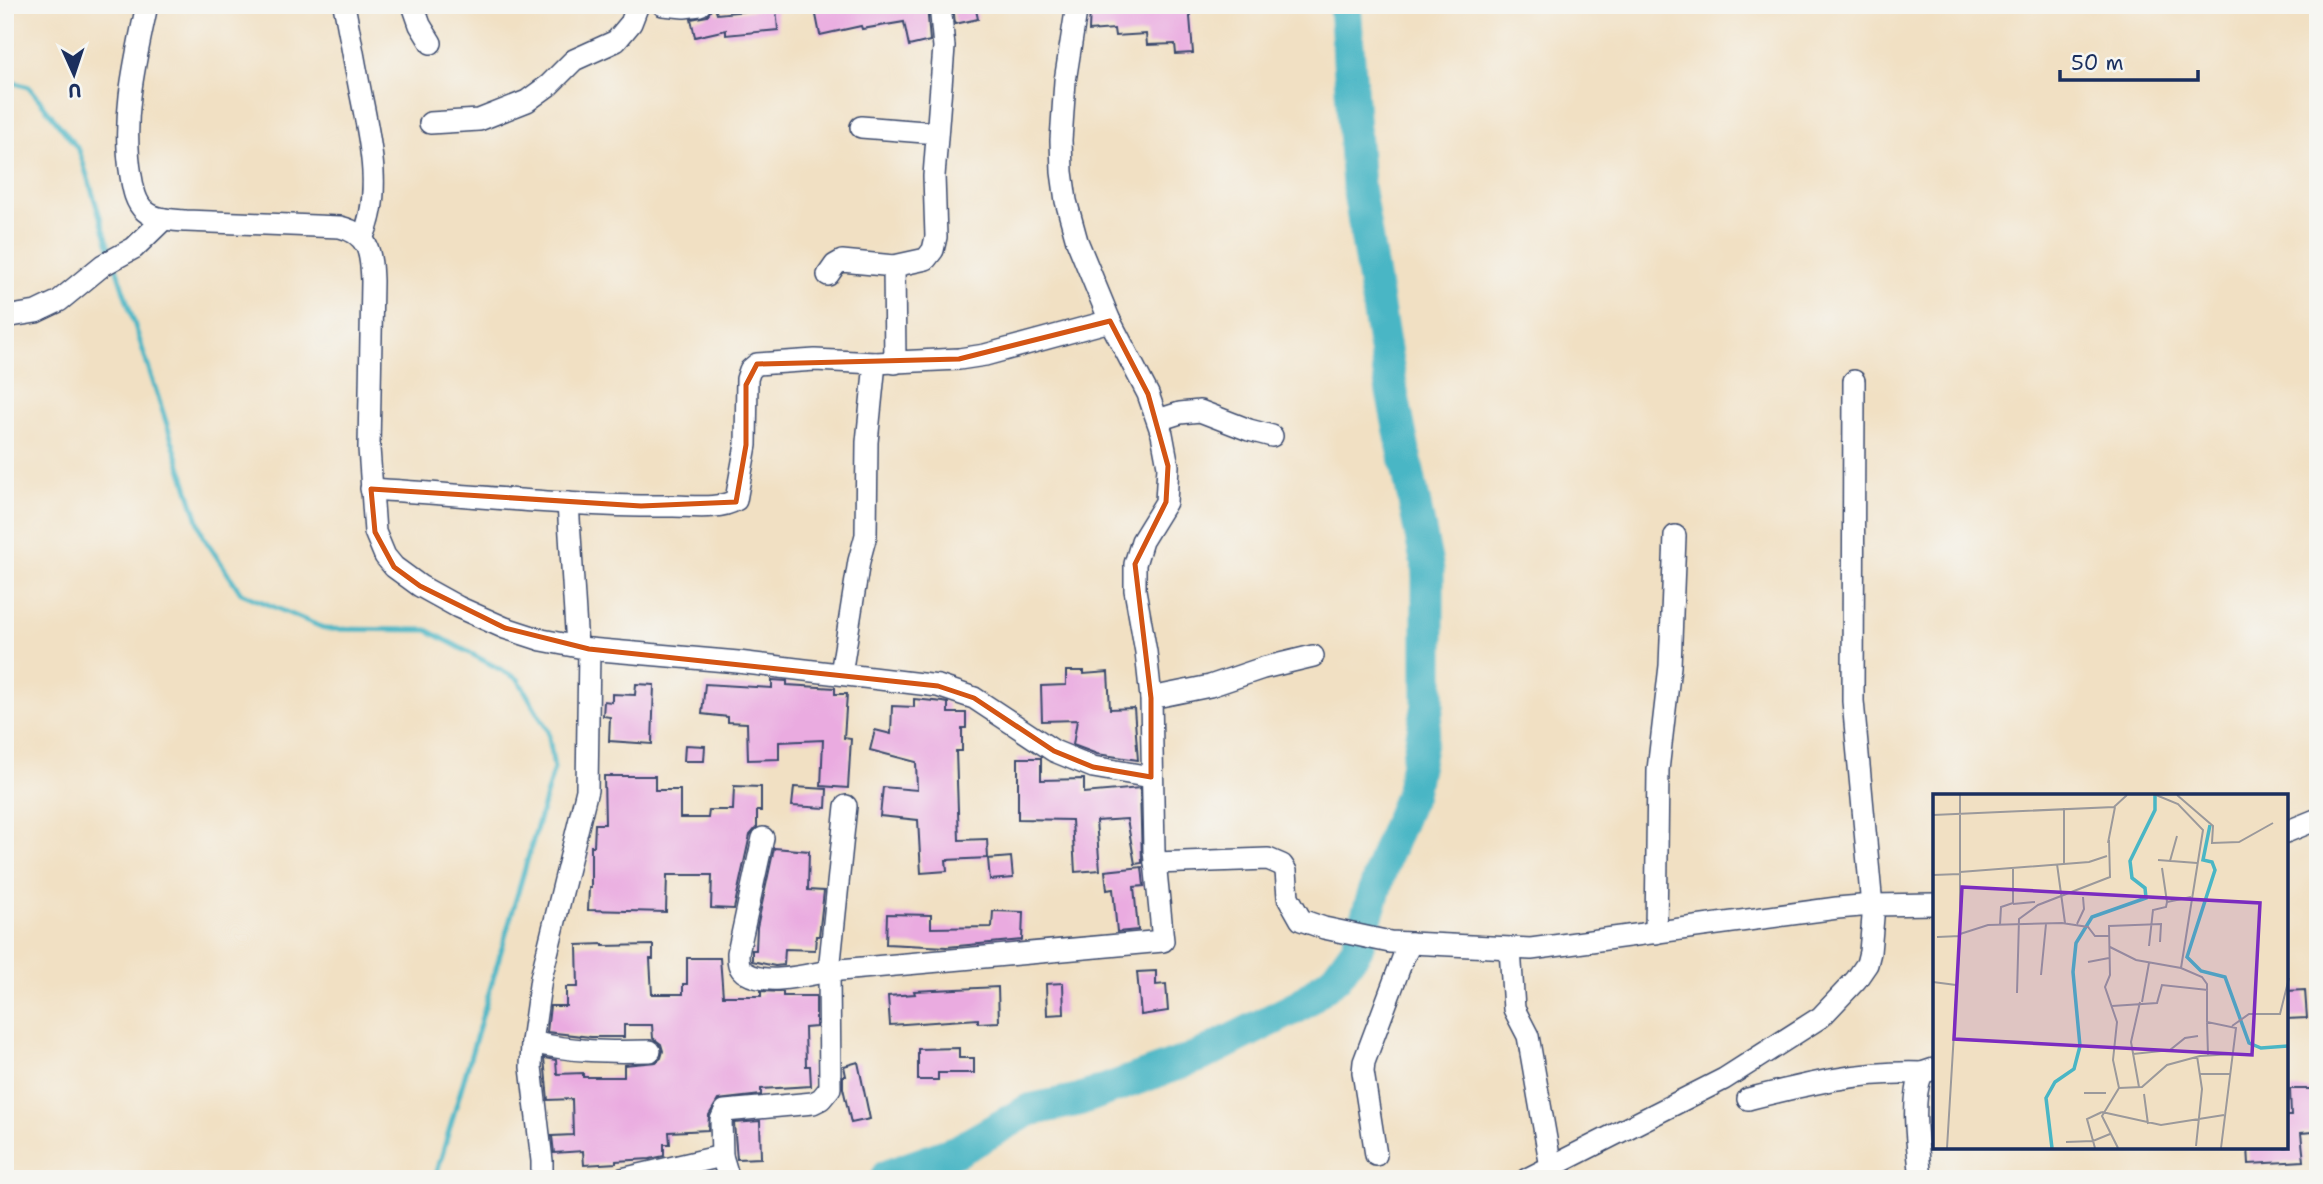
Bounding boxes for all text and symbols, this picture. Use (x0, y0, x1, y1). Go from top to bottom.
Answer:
north arrow (38, 38, 108, 108)
scale bar (2060, 38, 2199, 82)
text: 50 m (2071, 49, 2124, 77)
text: U (68, 78, 82, 103)
inset map (1933, 794, 2288, 1149)

